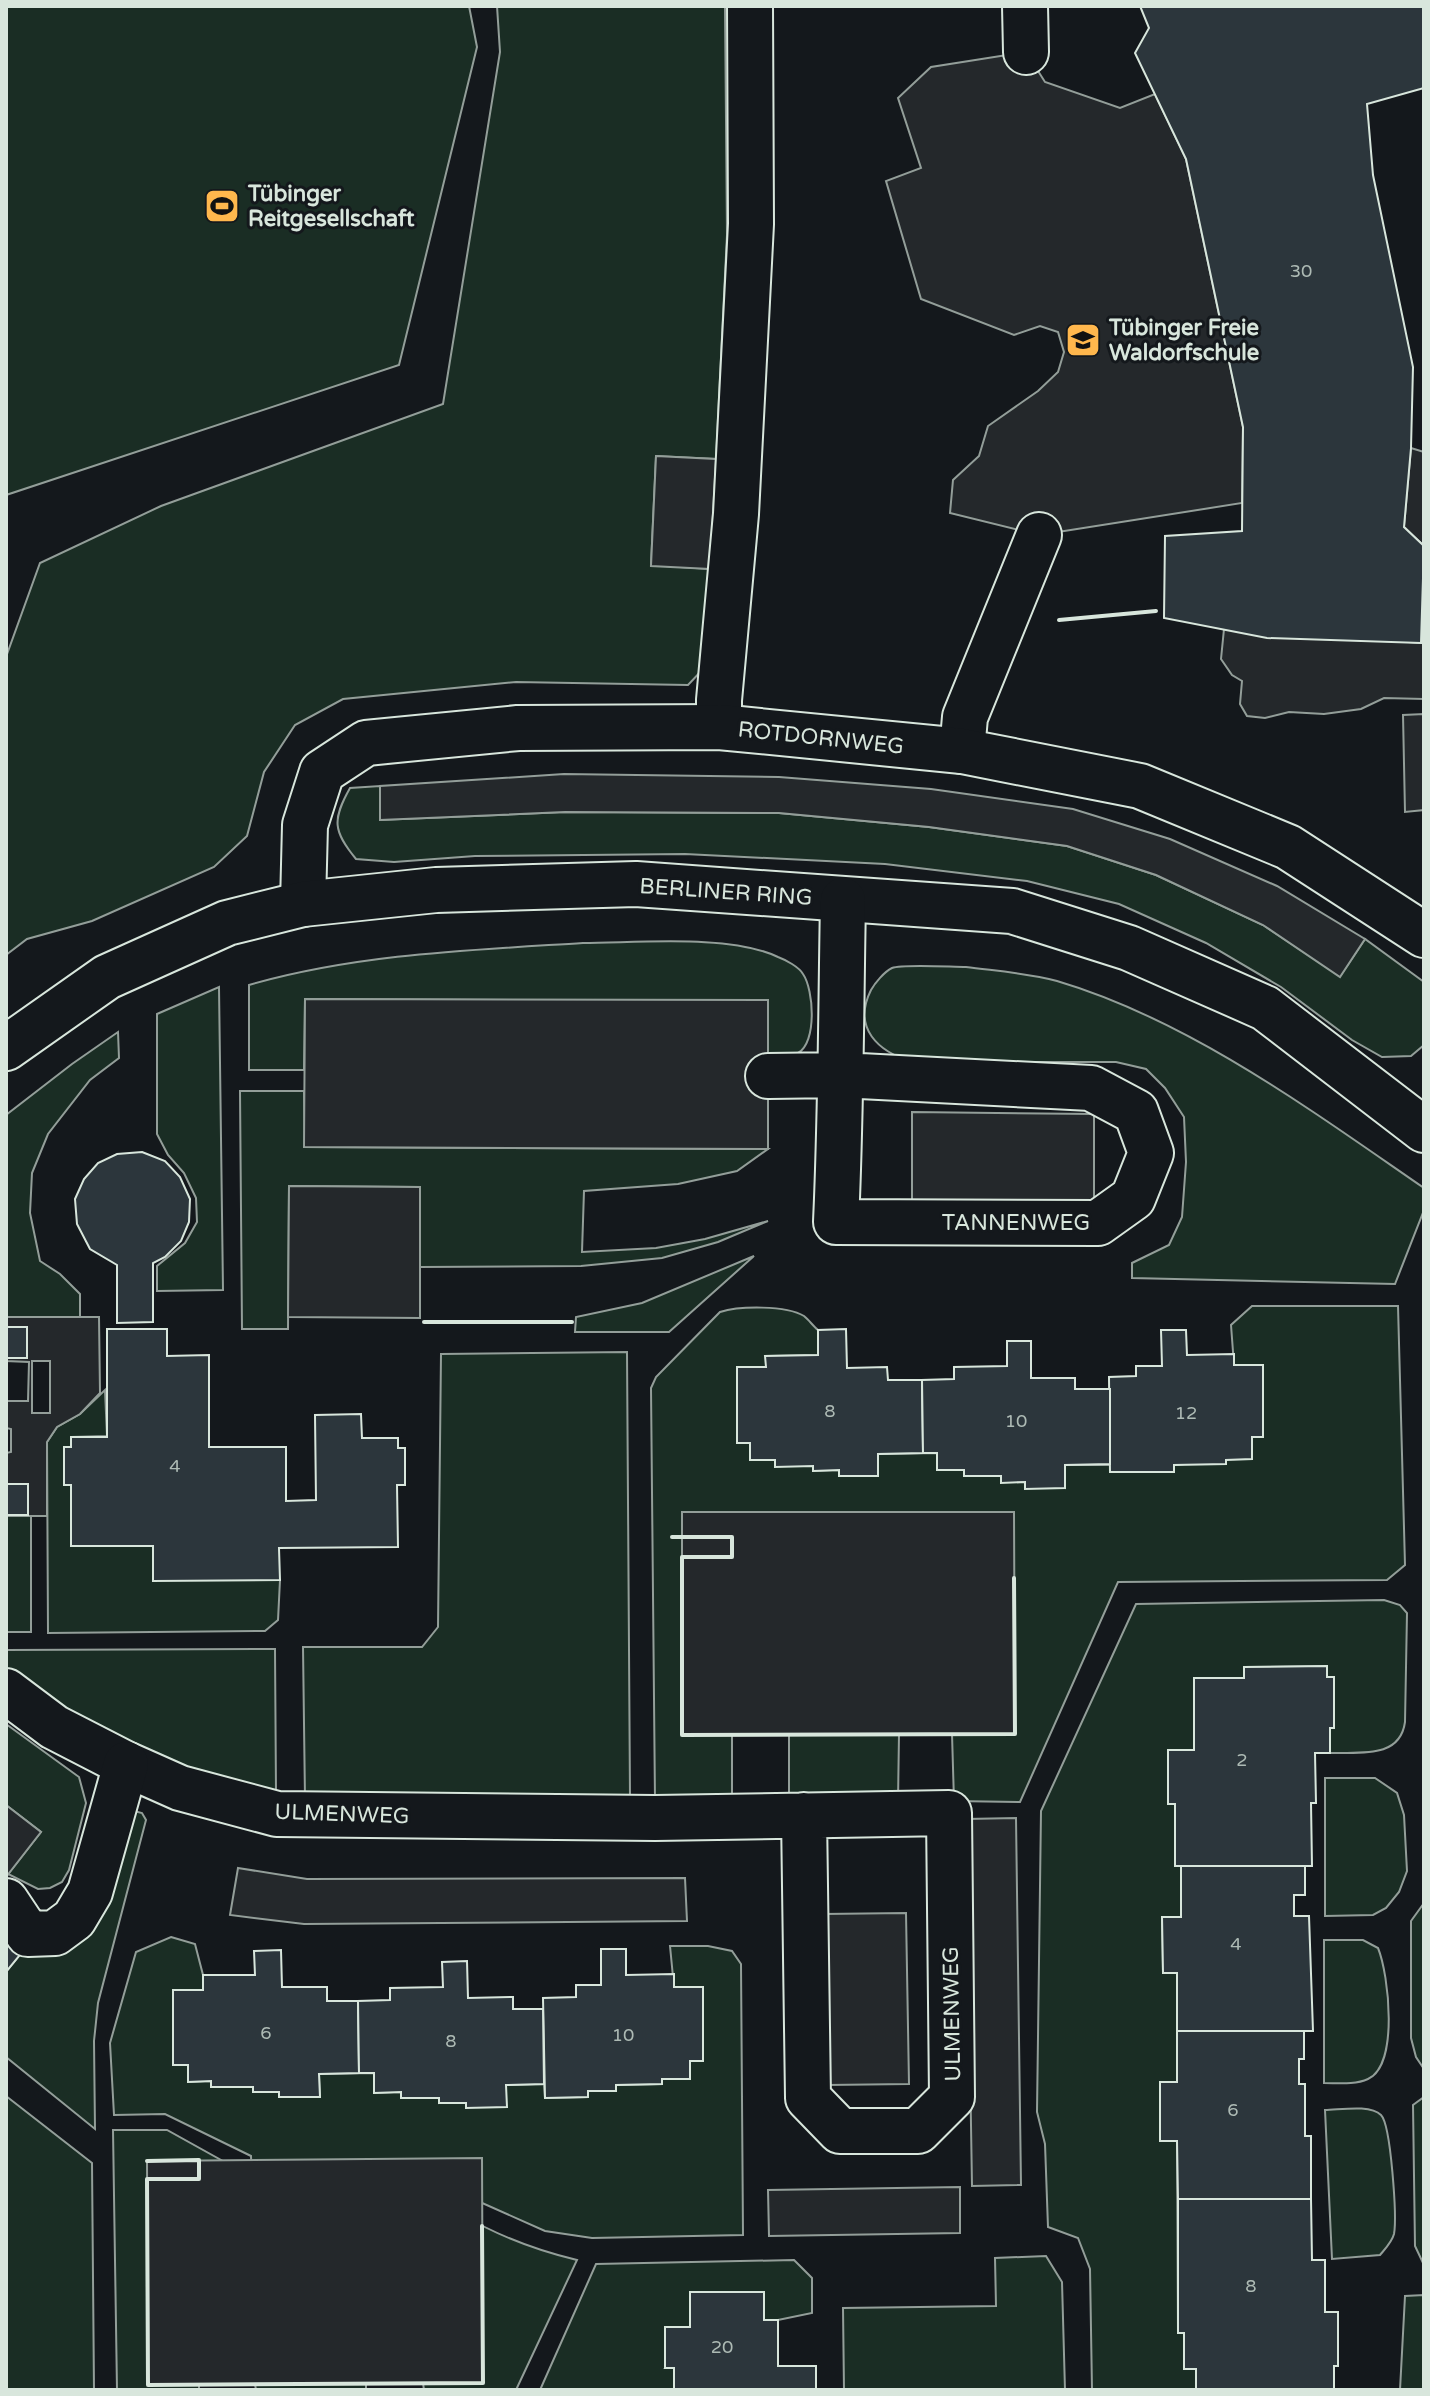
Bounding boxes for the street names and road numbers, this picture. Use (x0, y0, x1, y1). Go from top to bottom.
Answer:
street label: ROTDORNWEG (737, 716, 905, 760)
street label: BERLINER RING (639, 873, 813, 911)
street label: TANNENWEG (942, 1210, 1090, 1236)
street label: ULMENWEG (274, 1799, 410, 1829)
street label: ULMENWEG (938, 1946, 966, 2082)

